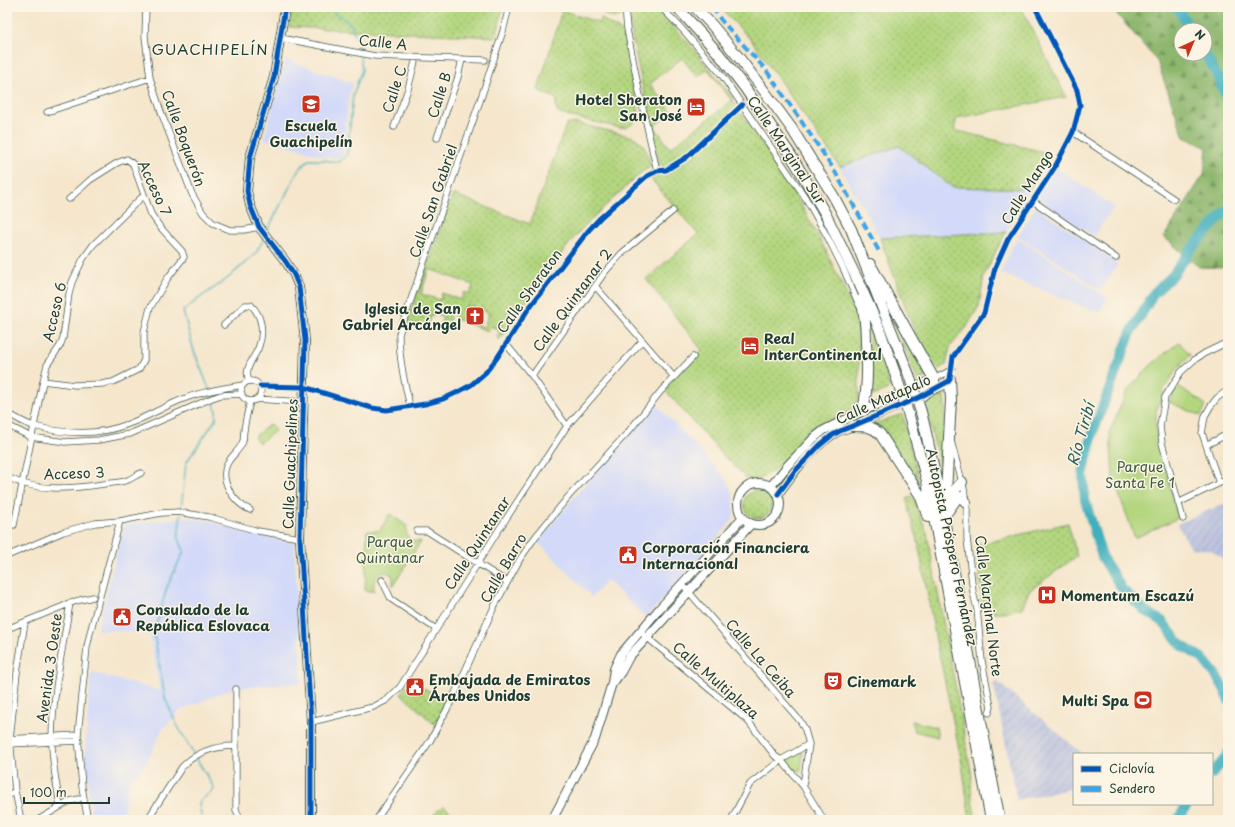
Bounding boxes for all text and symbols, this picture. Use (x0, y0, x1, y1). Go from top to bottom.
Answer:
north arrow (1173, 22, 1213, 62)
text: N (1191, 25, 1210, 44)
street label: Calle A (358, 29, 409, 55)
district label: GUACHIPELÍN (151, 37, 269, 60)
street label: Calle C (376, 63, 412, 115)
street label: Calle B (422, 69, 456, 121)
street label: Calle Boquerón (157, 87, 211, 189)
place label: Hotel Sheraton San José (575, 89, 682, 126)
street label: Calle Marginal Sur (743, 91, 832, 209)
school or university icon: Escuela Guachipelín (300, 93, 322, 115)
hotel icon: Hotel Sheraton San José (685, 96, 707, 118)
place label: Escuela Guachipelín (269, 115, 353, 152)
street label: Calle San Gabriel (404, 141, 462, 261)
street label: Calle Mango (996, 145, 1058, 229)
street label: Acceso 7 (133, 157, 177, 219)
street label: Calle Quintanar 2 (527, 244, 617, 356)
street label: Calle Sheraton (491, 245, 567, 337)
street label: Acceso 6 (37, 280, 71, 344)
place label: Iglesia de San Gabriel Arcángel (342, 298, 461, 335)
church icon: Iglesia de San Gabriel Arcángel (464, 305, 486, 327)
place label: Real InterContinental (764, 328, 882, 365)
hotel icon: Real InterContinental (739, 335, 761, 357)
street label: Calle Matapalo (832, 369, 934, 429)
water label: Río Tiribí (1060, 396, 1101, 468)
street label: Calle Guachipelines (277, 398, 303, 530)
street label: Autopista Próspero Fernández (921, 446, 983, 648)
park label: Parque Santa Fe 1 (1105, 456, 1175, 493)
street label: Acceso 3 (43, 461, 105, 485)
street label: Calle Quintanar (439, 491, 516, 594)
street label: Calle Barro (475, 529, 532, 607)
park label: Parque Quintanar (356, 531, 425, 568)
street label: Calle Marginal Norte (970, 534, 1008, 678)
place label: Corporación Financiera Internacional (642, 537, 810, 574)
public building icon: Corporación Financiera Internacional (617, 544, 639, 566)
hospital icon: Momentum Escazú (1036, 584, 1058, 606)
place label: Momentum Escazú (1061, 585, 1194, 606)
place label: Consulado de la República Eslovaca (136, 599, 270, 636)
public building icon: Consulado de la República Eslovaca (111, 606, 133, 628)
street label: Avenida 3 Oeste (31, 612, 67, 724)
street label: Calle La Ceiba (721, 614, 801, 702)
street label: Calle Multiplaza (668, 636, 764, 724)
place label: Embajada de Emiratos Árabes Unidos (429, 669, 590, 706)
theatre icon: Cinemark (822, 670, 844, 692)
place label: Cinemark (847, 671, 917, 692)
public building icon: Embajada de Emiratos Árabes Unidos (404, 676, 426, 698)
sports icon: Multi Spa (1132, 689, 1154, 711)
place label: Multi Spa (1062, 690, 1129, 711)
legend (1073, 753, 1213, 805)
text: Ciclovía (1109, 759, 1155, 777)
scale bar (24, 779, 109, 805)
text: Sendero (1109, 779, 1156, 797)
text: 100 m (30, 783, 67, 801)

